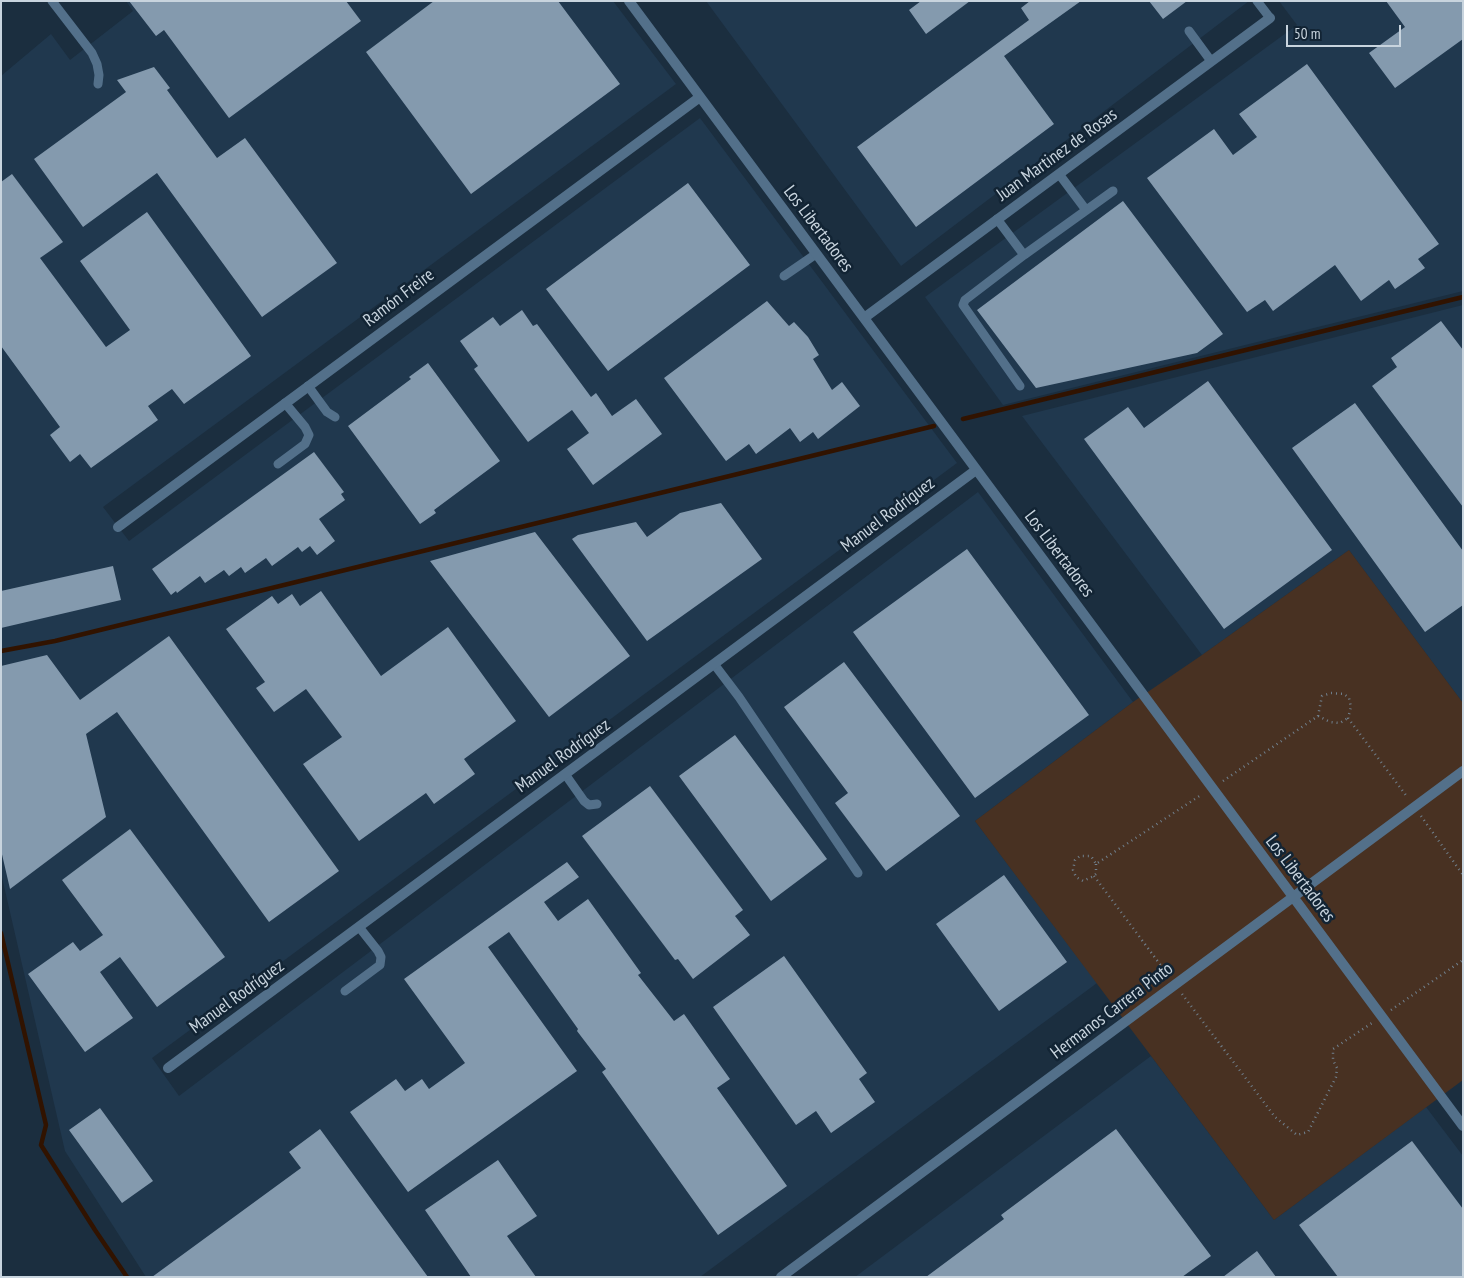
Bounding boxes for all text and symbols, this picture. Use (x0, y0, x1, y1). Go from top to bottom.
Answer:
scale bar (1289, 15, 1404, 47)
text: 50 m (1294, 24, 1320, 43)
street label: Juan Martinez de Rosas (993, 104, 1121, 206)
street label: Los Libertadores (779, 182, 857, 276)
street label: Ramón Freire (359, 264, 439, 332)
street label: Manuel Rodríguez (837, 473, 939, 557)
street label: Los Libertadores (1020, 507, 1098, 601)
street label: Manuel Rodríguez (512, 714, 614, 798)
street label: Los Libertadores (1261, 832, 1339, 926)
street label: Manuel Rodríguez (186, 955, 288, 1039)
street label: Hermanos Carrera Pinto (1047, 958, 1177, 1064)

